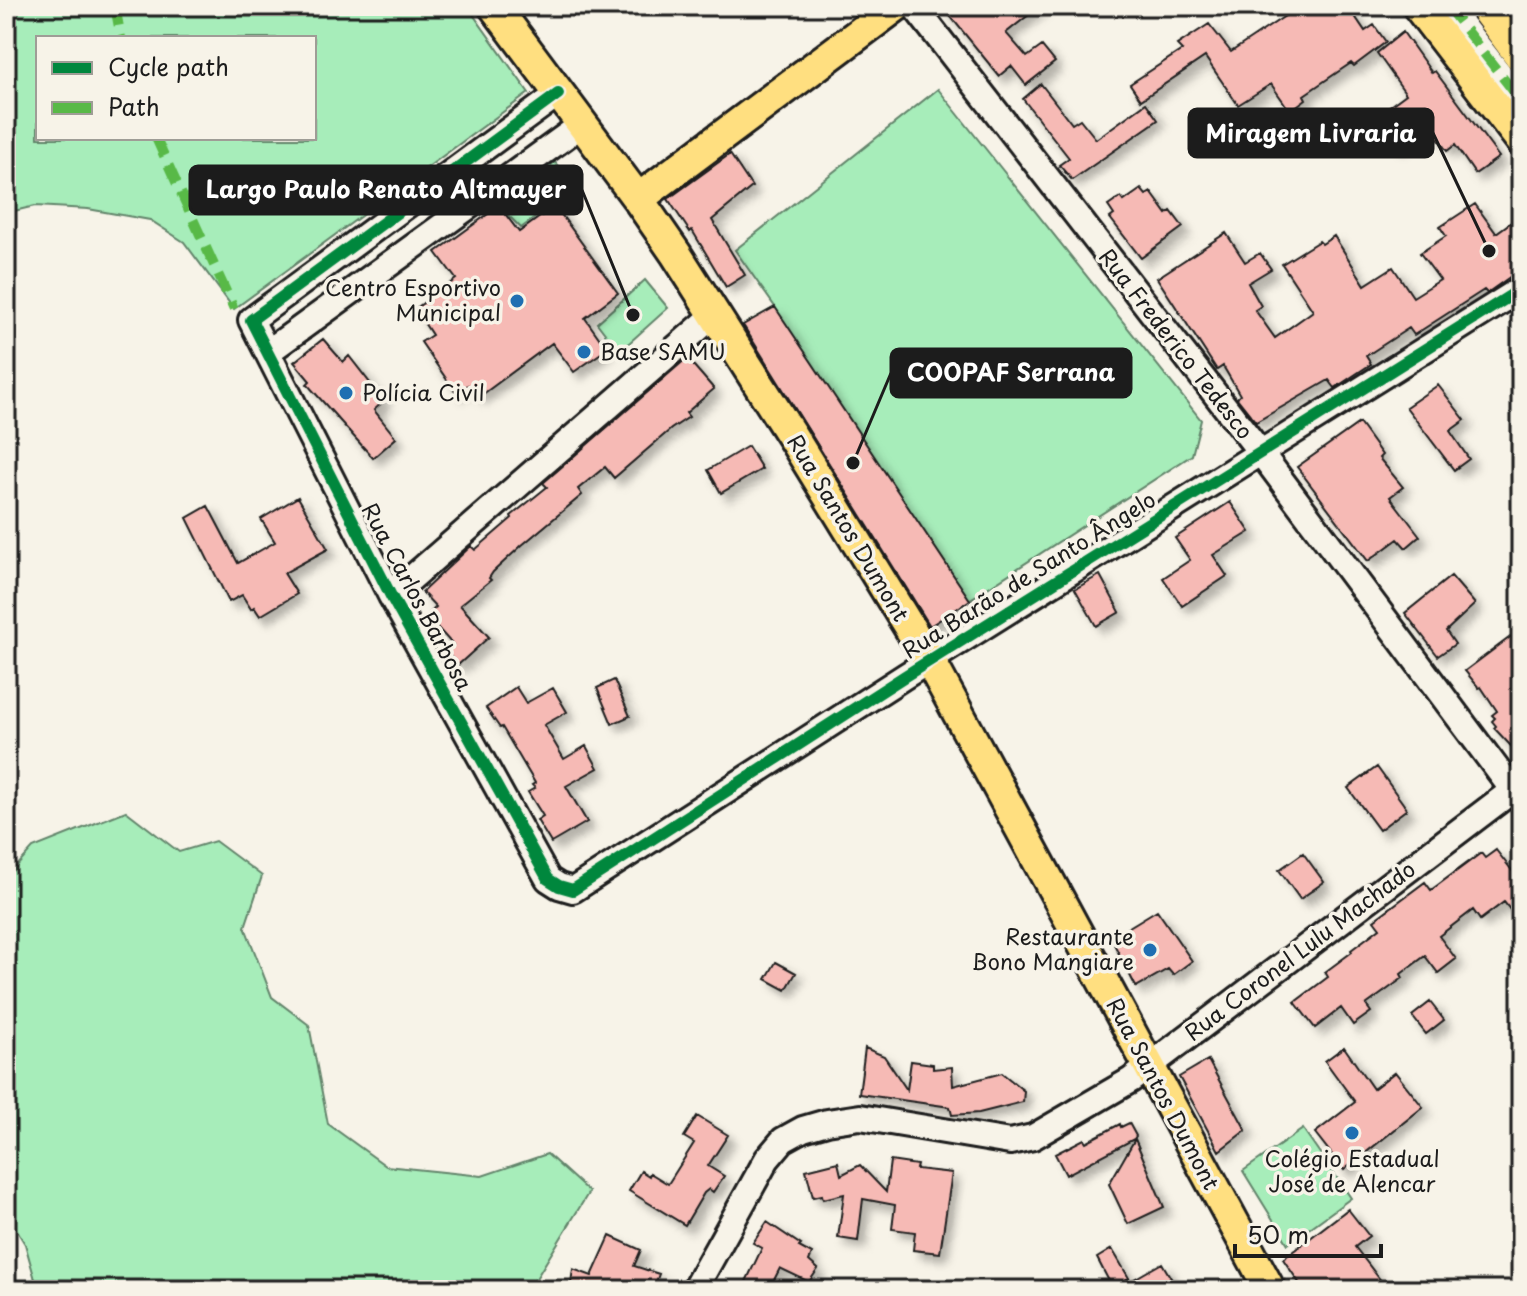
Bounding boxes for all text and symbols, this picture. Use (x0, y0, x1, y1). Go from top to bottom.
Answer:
legend (36, 36, 316, 140)
text: Cycle path (108, 48, 229, 84)
text: Path (108, 88, 160, 124)
callout: Miragem Livraria (1189, 109, 1433, 157)
text: Miragem Livraria (1206, 114, 1416, 150)
callout: Largo Paulo Renato Altmayer (190, 166, 582, 214)
text: Largo Paulo Renato Altmayer (206, 170, 567, 206)
street label: Rua Frederico Tedesco (1092, 241, 1262, 445)
place label: Centro Esportivo Municipal (325, 270, 501, 328)
marker: Centro Esportivo Municipal (508, 292, 526, 310)
place label: Base SAMU (600, 334, 726, 367)
marker: Base SAMU (575, 343, 593, 361)
callout: COOPAF Serrana (891, 349, 1131, 397)
text: COOPAF Serrana (907, 353, 1116, 389)
place label: Polícia Civil (362, 375, 485, 408)
marker: Polícia Civil (337, 384, 355, 402)
street label: Rua Santos Dumont (780, 427, 918, 627)
street label: Rua Barão de Santo Ângelo (895, 482, 1161, 666)
street label: Rua Carlos Barbosa (355, 496, 482, 696)
street label: Rua Coronel Lulu Machado (1177, 852, 1421, 1048)
place label: Restaurante Bono Mangiare (971, 919, 1134, 977)
marker: Restaurante Bono Mangiare (1141, 941, 1159, 959)
street label: Rua Santos Dumont (1100, 991, 1229, 1195)
marker: Colégio Estadual José de Alencar (1343, 1124, 1361, 1142)
place label: Colégio Estadual José de Alencar (1265, 1141, 1439, 1199)
scale bar (1235, 1208, 1381, 1258)
text: 50 m (1247, 1216, 1309, 1252)

